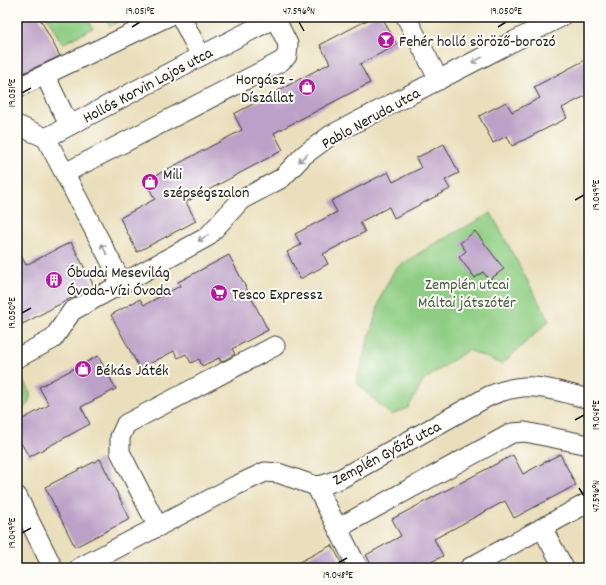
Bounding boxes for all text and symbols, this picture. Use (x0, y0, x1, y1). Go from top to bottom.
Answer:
text: 19.051°E (126, 5, 155, 19)
text: 47.596°N (283, 5, 315, 19)
text: 19.050°E (490, 5, 522, 19)
bar icon: Fehér holló söröző-borozó (376, 30, 396, 50)
place label: Fehér holló söröző-borozó (399, 31, 556, 54)
street label: Hollós Korvin Lajos utca (79, 42, 218, 130)
one-way arrow (471, 57, 483, 65)
place label: Horgász - Díszállat (236, 69, 294, 110)
shop icon: Horgász - Díszállat (297, 77, 317, 97)
text: 19.051°E (6, 78, 20, 107)
street label: Pablo Neruda utca (318, 82, 425, 156)
one-way arrow (297, 153, 308, 162)
place label: Mili szépségszalon (163, 164, 249, 205)
shop icon: Mili szépségszalon (140, 172, 160, 192)
text: 19.049°E (590, 179, 604, 210)
one-way arrow (197, 235, 209, 243)
one-way arrow (100, 243, 108, 255)
place label: Óbudai Mesevilág Óvoda-Vízi Óvoda (67, 262, 171, 303)
building icon: Óbudai Mesevilág Óvoda-Vízi Óvoda (44, 270, 64, 290)
park label: Zemplén utcai Máltai játszótér (418, 274, 516, 315)
supermarket icon: Tesco Expressz (209, 283, 229, 303)
place label: Tesco Expressz (232, 284, 323, 307)
text: 19.050°E (6, 297, 20, 329)
shop icon: Békás Játék (73, 359, 93, 379)
place label: Békás Játék (96, 360, 169, 383)
text: 19.048°E (590, 400, 604, 430)
street label: Zemplén Győző utca (329, 416, 446, 492)
text: 47.596°N (590, 480, 604, 512)
text: 19.049°E (6, 517, 20, 548)
text: 19.048°E (323, 569, 353, 583)

